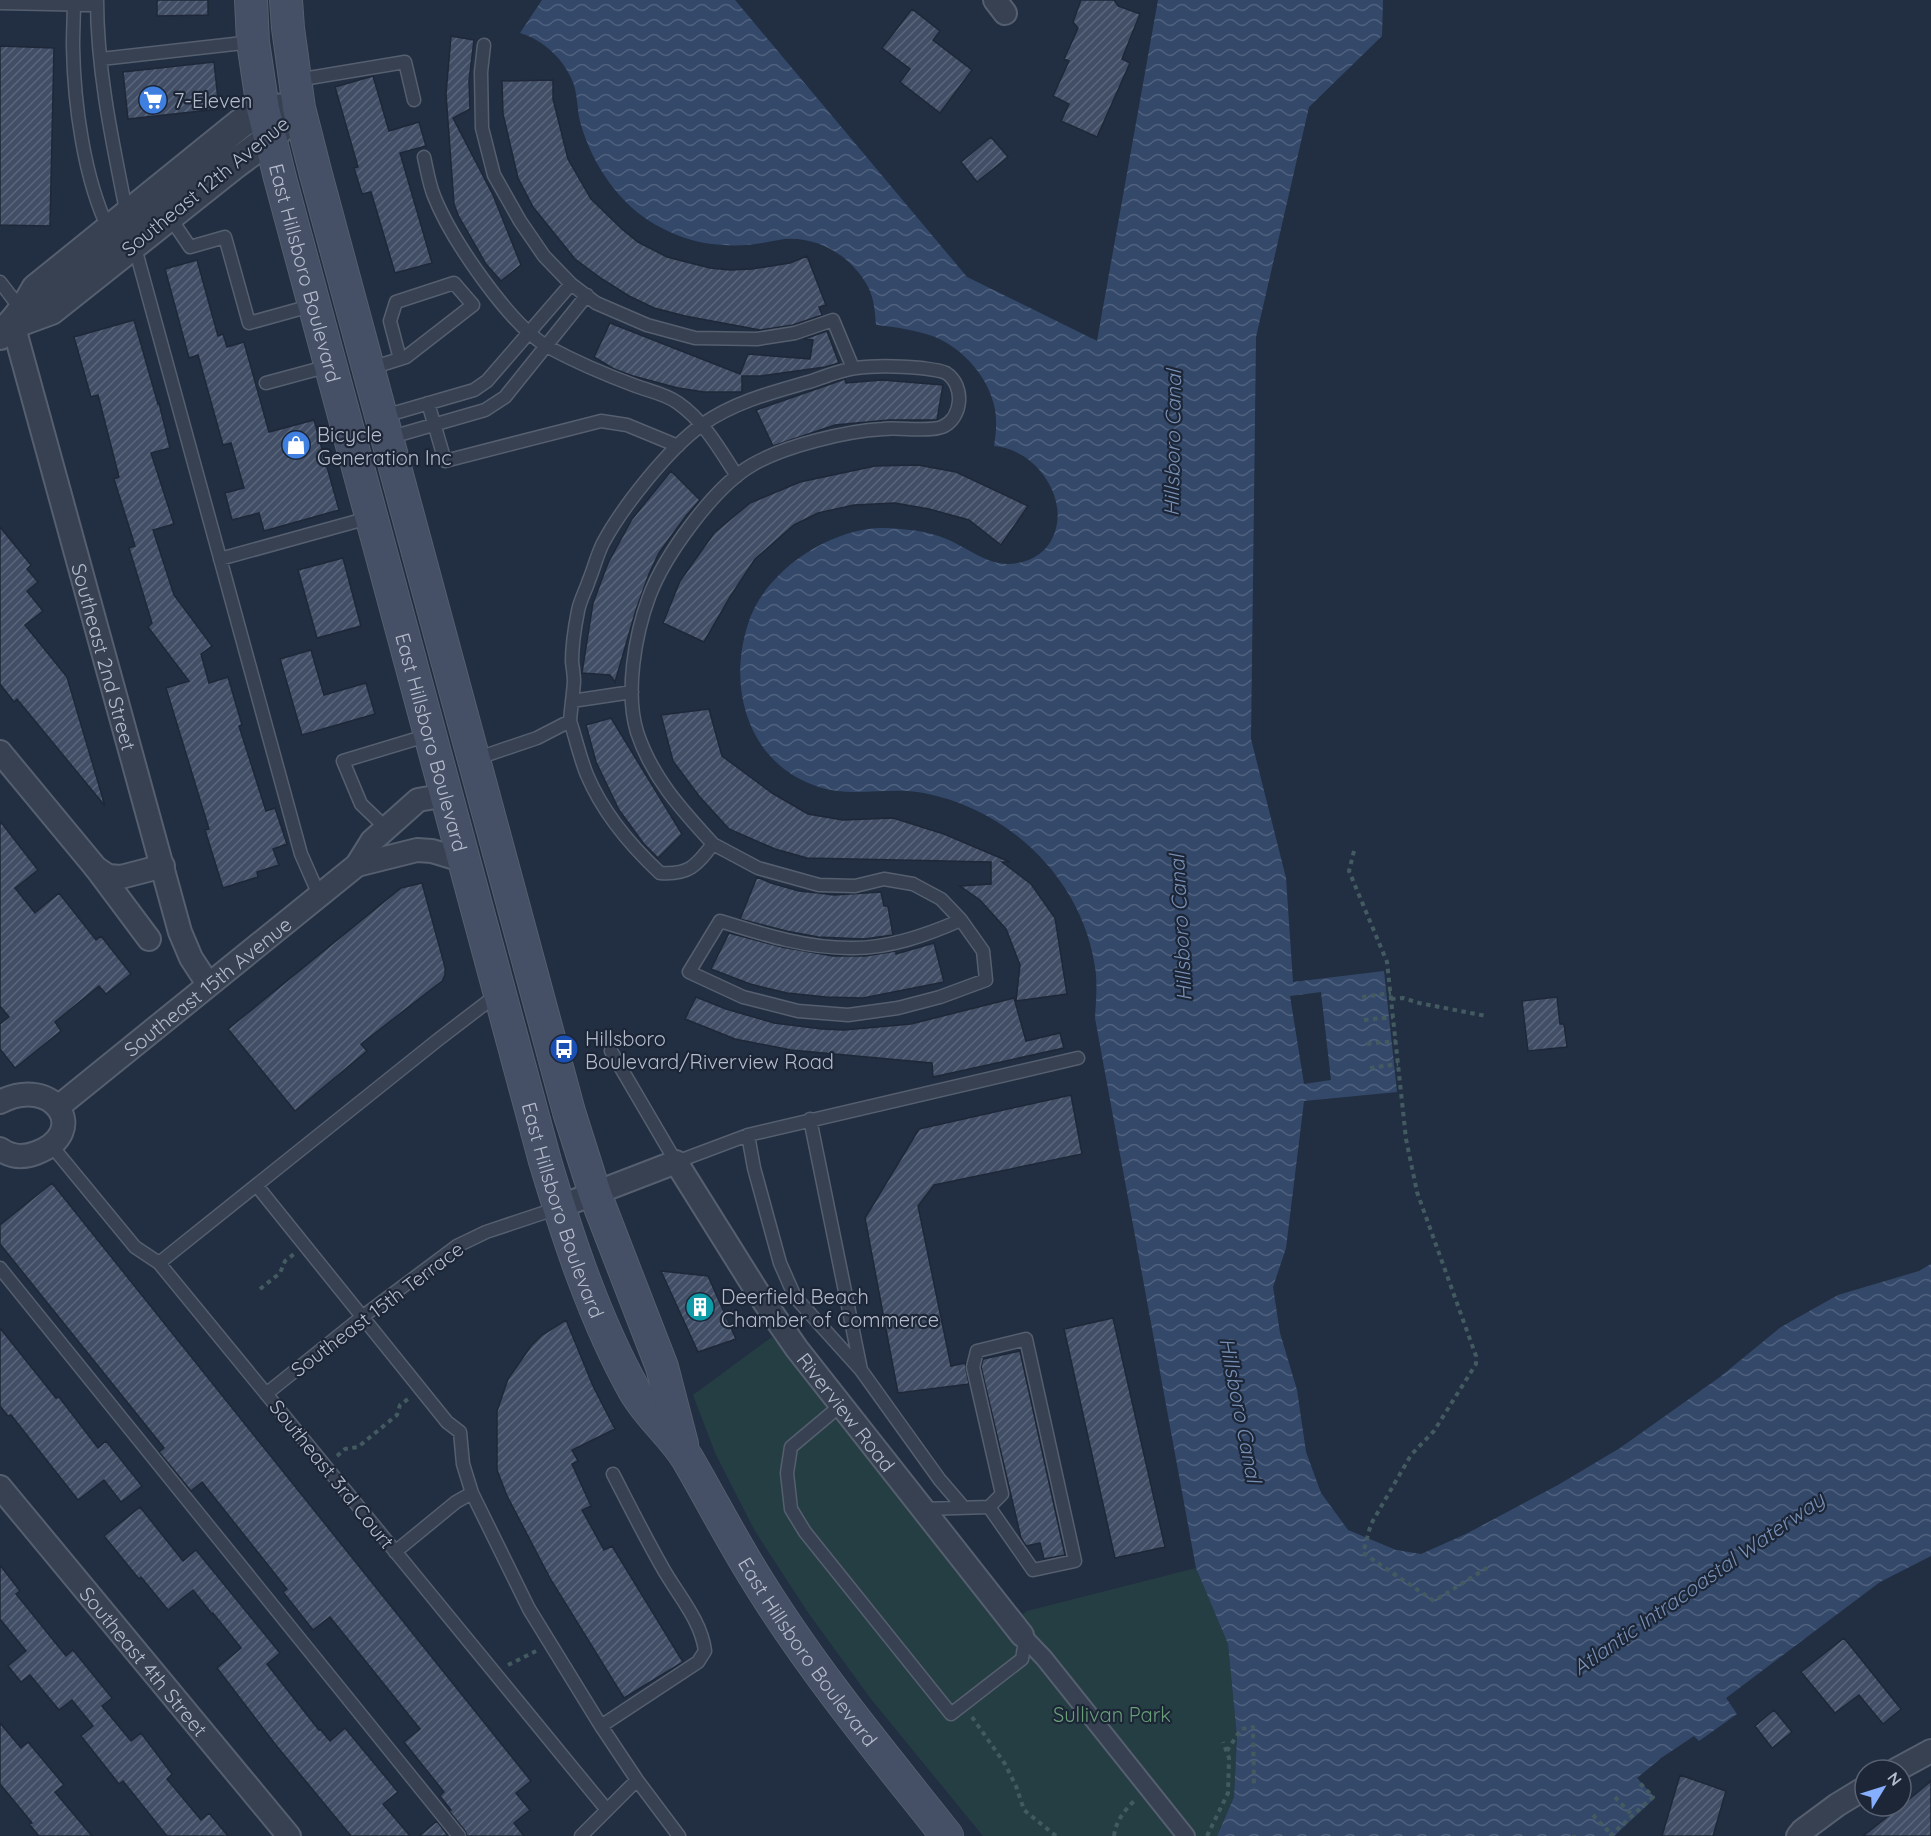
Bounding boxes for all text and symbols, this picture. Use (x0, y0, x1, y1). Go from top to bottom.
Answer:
supermarket icon: 7-Eleven (137, 84, 169, 116)
place label: 7-Eleven (174, 88, 252, 113)
street label: Southeast 12th Avenue (116, 111, 294, 261)
street label: East Hillsboro Boulevard (264, 161, 347, 385)
water label: Hillsboro Canal (1158, 367, 1186, 517)
place label: Bicycle Generation Inc (317, 422, 452, 470)
shop icon: Bicycle Generation Inc (280, 429, 312, 461)
street label: Southeast 2nd Street (67, 560, 142, 753)
street label: East Hillsboro Boulevard (391, 630, 473, 854)
water label: Hillsboro Canal (1163, 852, 1197, 1002)
street label: Southeast 15th Avenue (118, 911, 296, 1061)
place label: Hillsboro Boulevard/Riverview Road (585, 1026, 834, 1074)
bus stop icon: Hillsboro Boulevard/Riverview Road (548, 1033, 580, 1065)
street label: East Hillsboro Boulevard (517, 1099, 610, 1322)
street label: Southeast 15th Terrace (286, 1236, 468, 1382)
place label: Deerfield Beach Chamber of Commerce (721, 1284, 939, 1332)
building icon: Deerfield Beach Chamber of Commerce (684, 1291, 716, 1323)
water label: Hillsboro Canal (1214, 1336, 1268, 1487)
street label: Riverview Road (792, 1347, 901, 1476)
street label: Southeast 3rd Court (264, 1395, 400, 1554)
water label: Atlantic Intracoastal Waterway (1567, 1485, 1830, 1680)
street label: East Hillsboro Boulevard (733, 1552, 883, 1751)
street label: Southeast 4th Street (75, 1581, 214, 1741)
park label: Sullivan Park (1053, 1702, 1171, 1727)
north arrow (1853, 1758, 1913, 1818)
text: N (1883, 1768, 1906, 1790)

